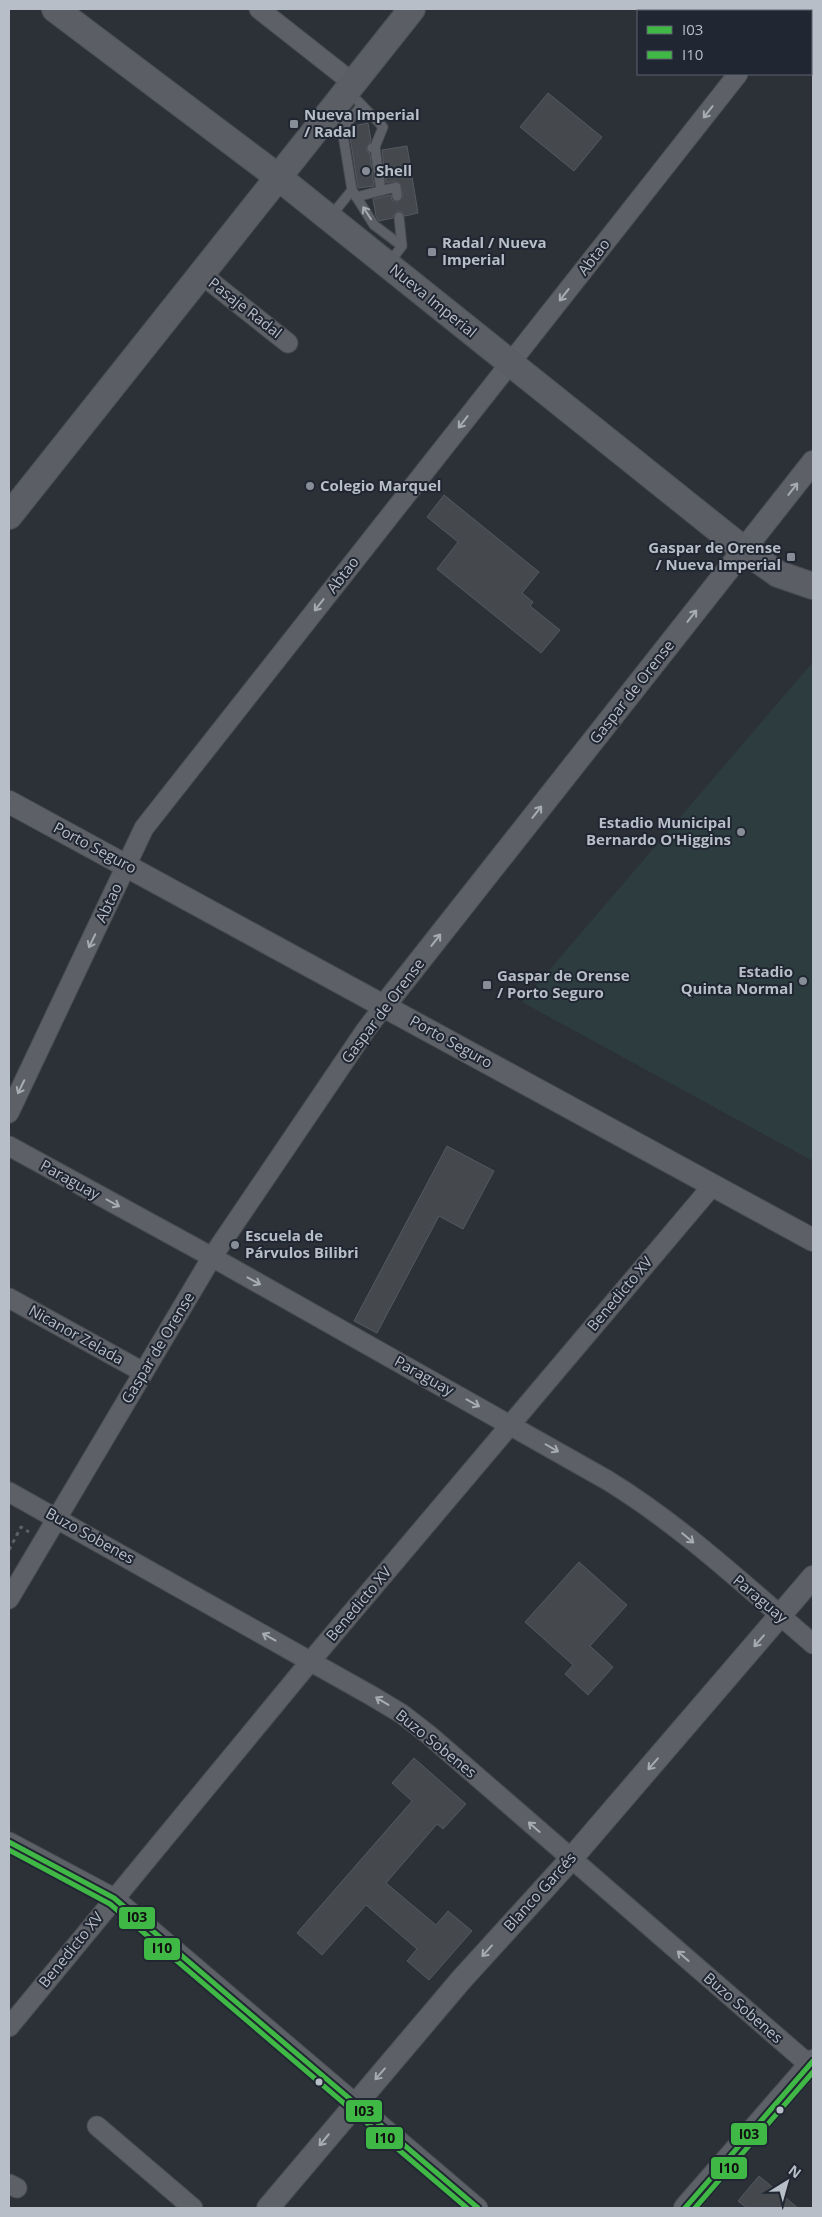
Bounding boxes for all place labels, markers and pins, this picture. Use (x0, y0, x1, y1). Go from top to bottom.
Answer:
place label: Nueva Imperial / Radal (304, 104, 419, 141)
marker: Nueva Imperial / Radal (288, 118, 300, 130)
place label: Shell (376, 160, 412, 180)
marker: Shell (360, 165, 372, 177)
place label: Radal / Nueva Imperial (442, 232, 547, 269)
marker: Radal / Nueva Imperial (426, 246, 438, 258)
place label: Colegio Marquel (320, 475, 441, 495)
marker: Colegio Marquel (304, 480, 316, 492)
place label: Gaspar de Orense / Nueva Imperial (648, 537, 781, 574)
marker: Gaspar de Orense / Nueva Imperial (785, 551, 797, 563)
place label: Estadio Municipal Bernardo O'Higgins (586, 812, 731, 849)
marker: Estadio Municipal Bernardo O'Higgins (735, 826, 747, 838)
place label: Estadio Quinta Normal (681, 961, 793, 998)
place label: Gaspar de Orense / Porto Seguro (497, 965, 630, 1002)
marker: Estadio Quinta Normal (797, 975, 809, 987)
marker: Gaspar de Orense / Porto Seguro (481, 979, 493, 991)
place label: Escuela de Párvulos Bilibri (245, 1225, 359, 1262)
marker: Escuela de Párvulos Bilibri (229, 1239, 241, 1251)
unlabelled marker (314, 2077, 324, 2087)
unlabelled marker (775, 2105, 785, 2115)

